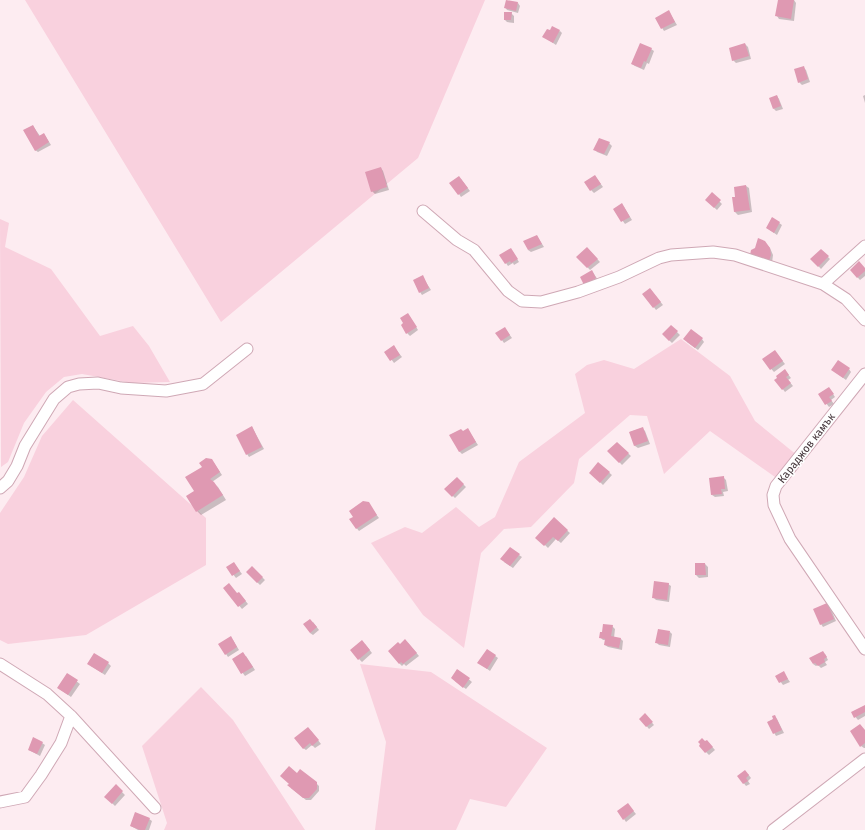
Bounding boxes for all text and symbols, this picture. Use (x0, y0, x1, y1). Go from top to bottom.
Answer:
street label: Караджов камък (775, 410, 838, 486)

